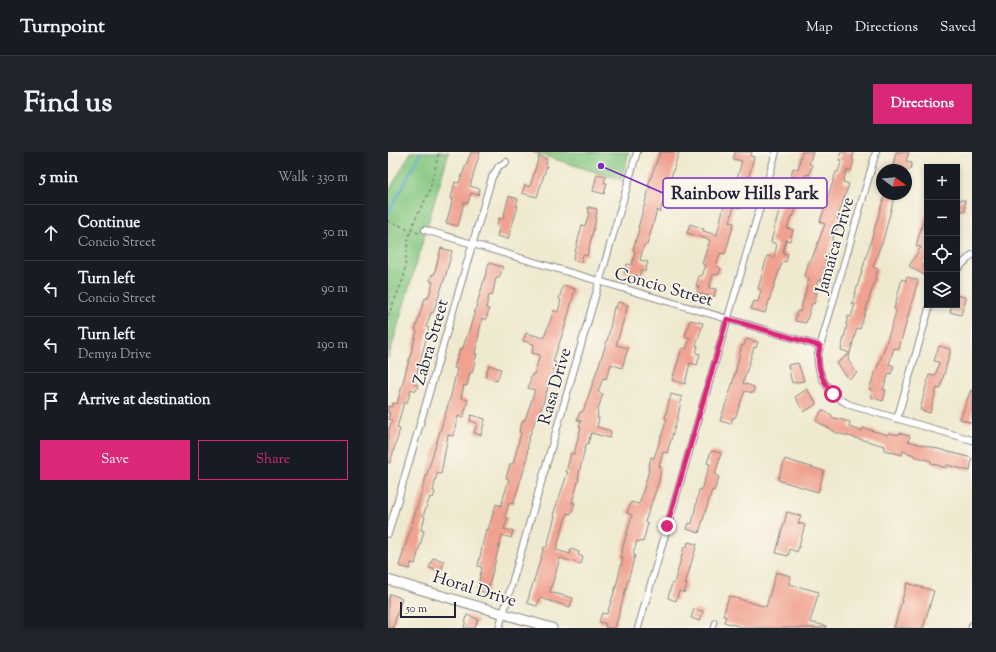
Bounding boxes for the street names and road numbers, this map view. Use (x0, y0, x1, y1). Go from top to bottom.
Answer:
street label: Jamaica Drive (810, 194, 861, 298)
street label: Concio Street (611, 262, 716, 314)
street label: Zabra Street (408, 297, 456, 388)
street label: Rasa Drive (533, 345, 578, 428)
street label: Horal Drive (430, 566, 519, 614)

